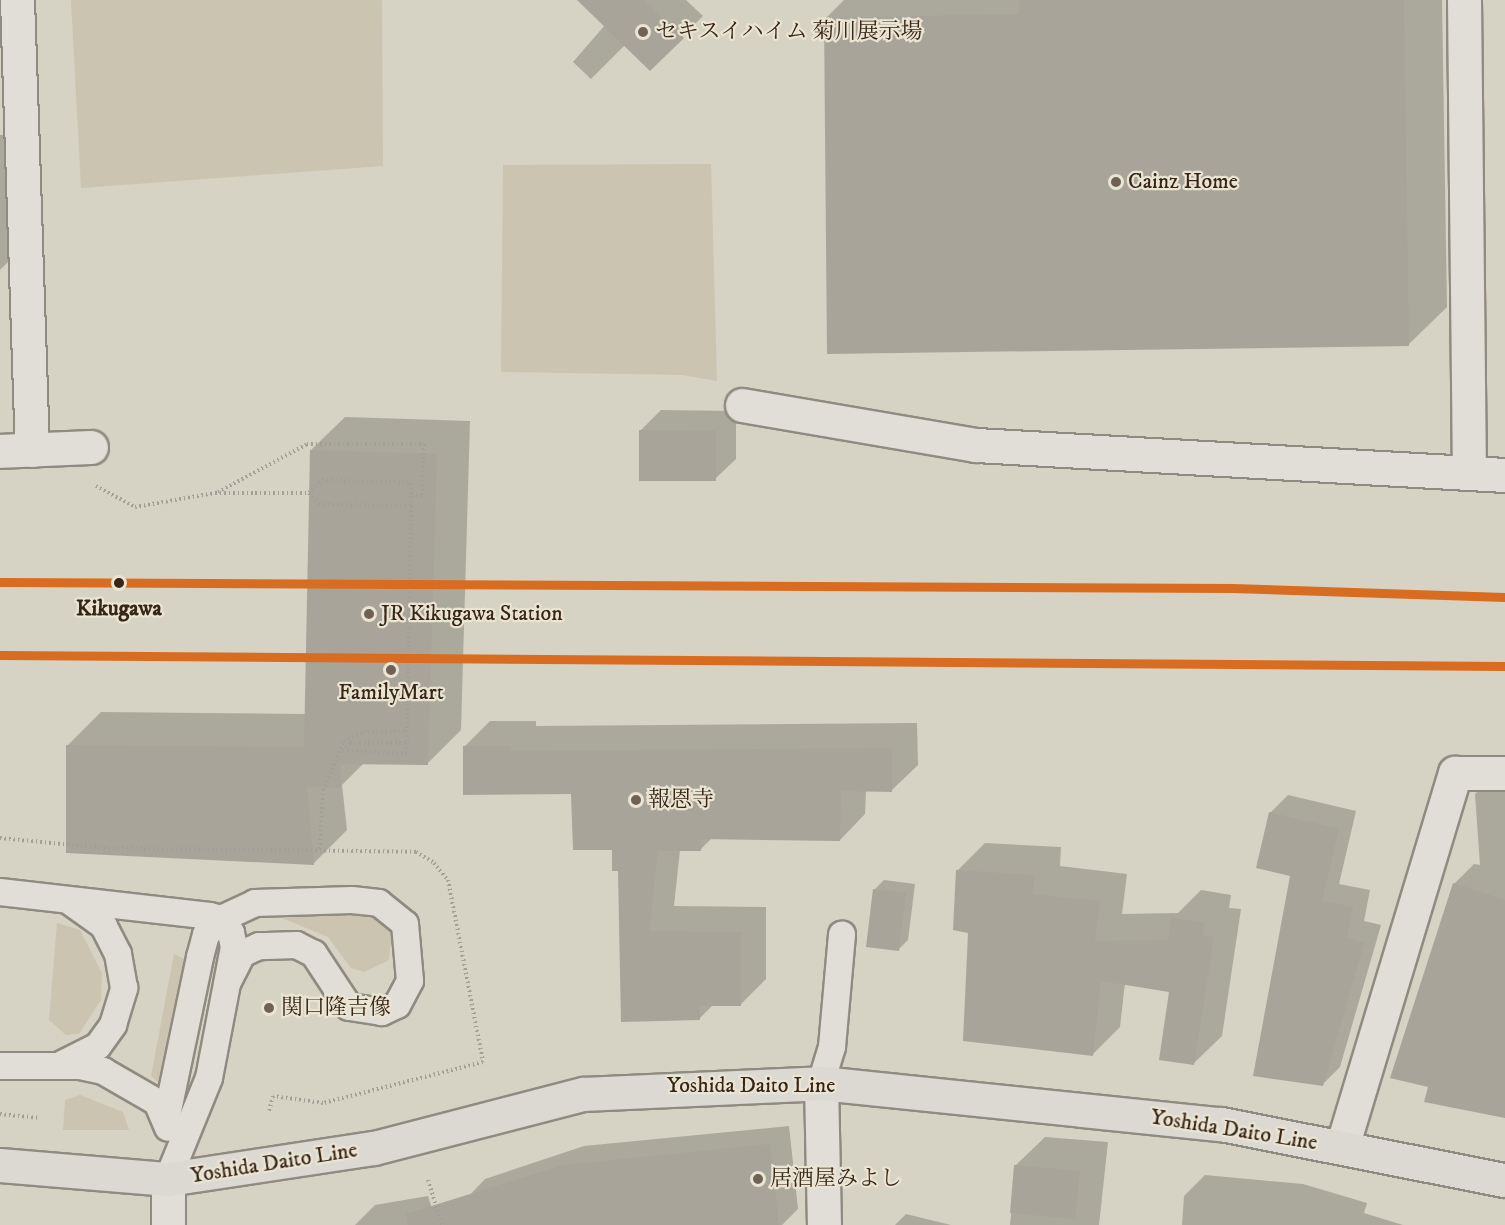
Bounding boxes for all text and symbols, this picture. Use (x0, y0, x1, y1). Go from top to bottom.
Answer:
place label: セキスイハイム 菊川展示場 (655, 19, 924, 45)
marker: セキスイハイム 菊川展示場 (636, 25, 650, 39)
place label: Cainz Home (1128, 169, 1238, 195)
marker: Cainz Home (1109, 175, 1123, 189)
marker: Kikugawa (109, 573, 129, 593)
place label: Kikugawa (76, 596, 162, 622)
place label: JR Kikugawa Station (381, 601, 563, 627)
marker: JR Kikugawa Station (362, 607, 376, 621)
marker: FamilyMart (384, 663, 398, 677)
place label: FamilyMart (338, 680, 444, 706)
place label: 報恩寺 (648, 787, 714, 813)
marker: 報恩寺 (629, 793, 643, 807)
place label: 関口隆吉像 (281, 995, 391, 1021)
marker: 関口隆吉像 (262, 1001, 276, 1015)
street label: Yoshida Daito Line (667, 1073, 835, 1099)
street label: Yoshida Daito Line (1149, 1104, 1319, 1156)
street label: Yoshida Daito Line (189, 1137, 359, 1189)
place label: 居酒屋みよし (770, 1166, 902, 1192)
marker: 居酒屋みよし (751, 1172, 765, 1186)

